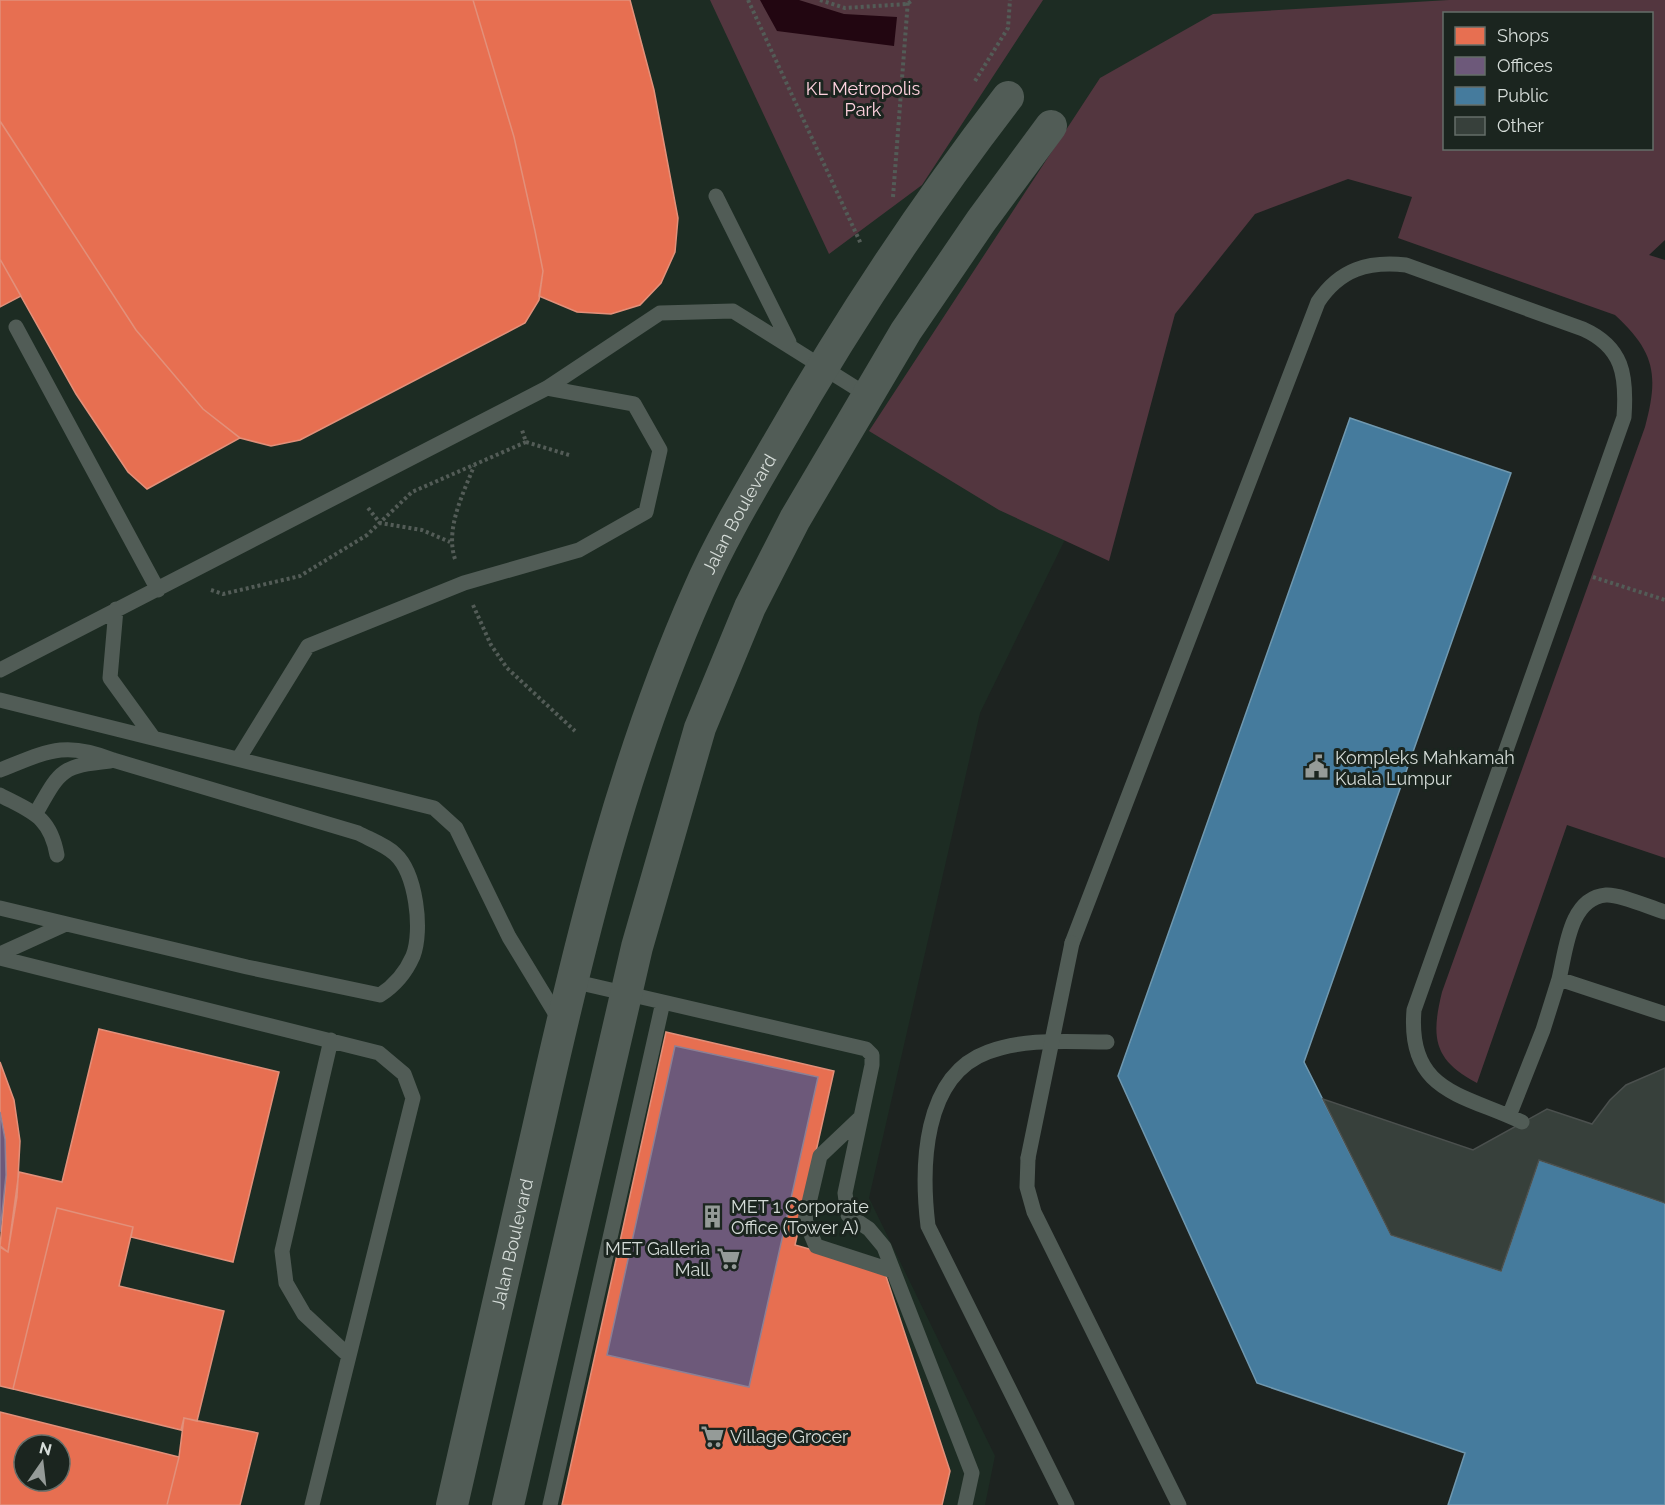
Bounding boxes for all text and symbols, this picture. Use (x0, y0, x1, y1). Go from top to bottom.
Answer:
legend (1443, 12, 1653, 150)
text: Shops (1497, 25, 1549, 46)
text: Offices (1497, 55, 1553, 76)
park label: KL Metropolis Park (806, 78, 920, 120)
text: Public (1497, 85, 1549, 106)
text: Other (1497, 115, 1545, 136)
street label: Jalan Boulevard (697, 450, 780, 577)
place label: Kompleks Mahkamah Kuala Lumpur (1335, 747, 1515, 789)
public building icon: Kompleks Mahkamah Kuala Lumpur (1304, 754, 1330, 780)
street label: Jalan Boulevard (487, 1176, 537, 1311)
place label: MET 1 Corporate Office (Tower A) (731, 1196, 869, 1238)
building icon: MET 1 Corporate Office (Tower A) (700, 1203, 726, 1229)
place label: MET Galleria Mall (605, 1238, 710, 1280)
supermarket icon: MET Galleria Mall (715, 1245, 741, 1271)
supermarket icon: Village Grocer (699, 1423, 725, 1449)
place label: Village Grocer (730, 1426, 849, 1447)
north arrow (12, 1433, 72, 1493)
text: N (37, 1438, 54, 1460)

